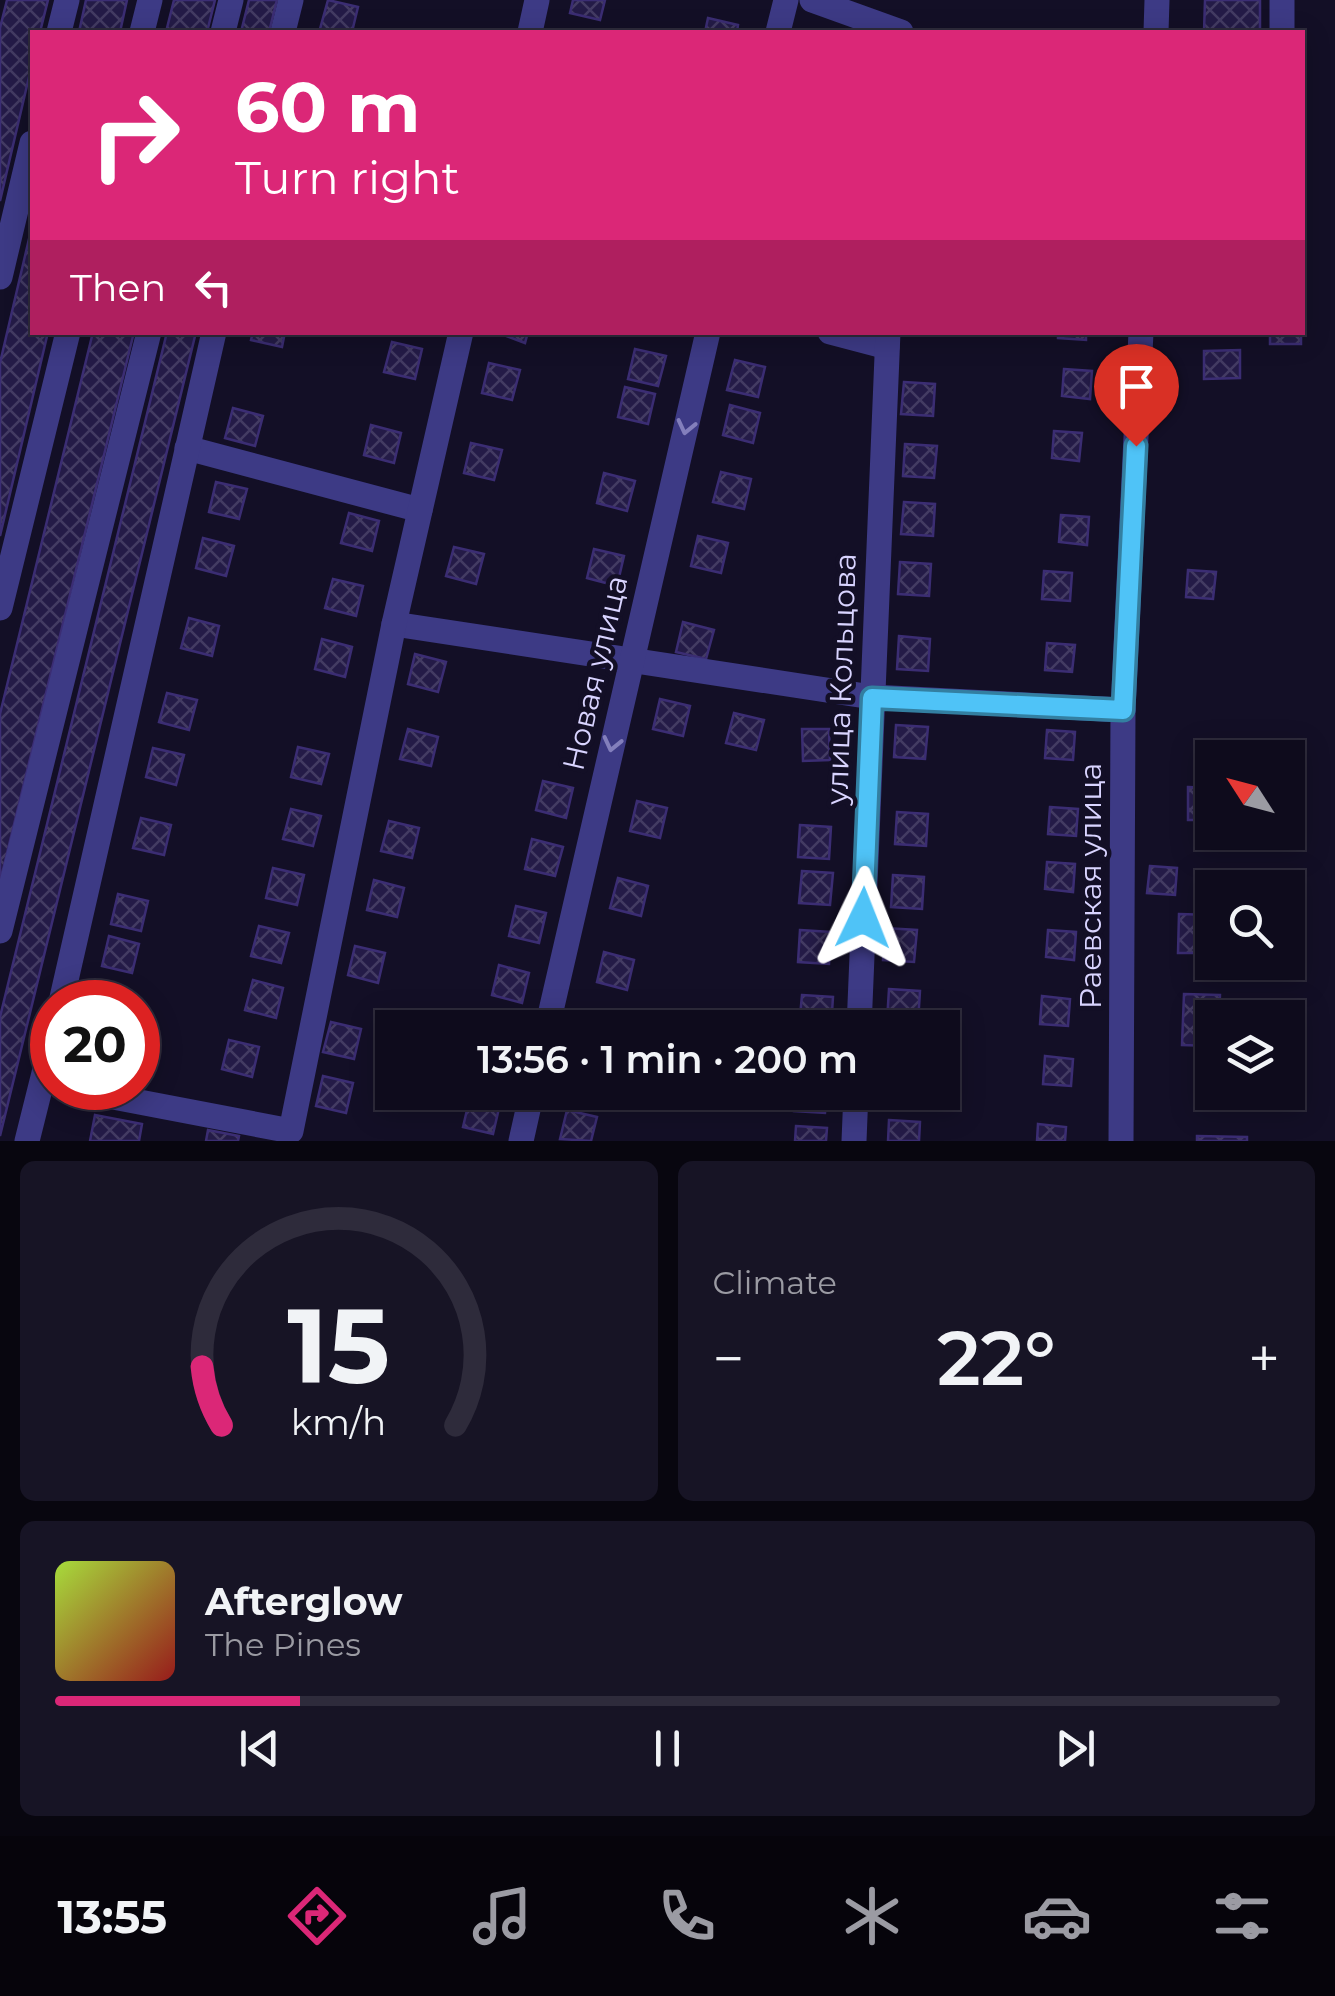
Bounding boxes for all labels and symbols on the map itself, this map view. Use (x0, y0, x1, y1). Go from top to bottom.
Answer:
pin (1094, 344, 1179, 447)
one-way arrow (677, 418, 698, 435)
street label: улица Кольцова (818, 553, 864, 806)
street label: Новая улица (555, 572, 635, 774)
one-way arrow (603, 735, 624, 752)
north arrow (1195, 740, 1305, 850)
street label: Раевская улица (1072, 763, 1109, 1009)
position arrow (811, 866, 915, 970)
speed limit sign: 20 (30, 980, 160, 1110)

